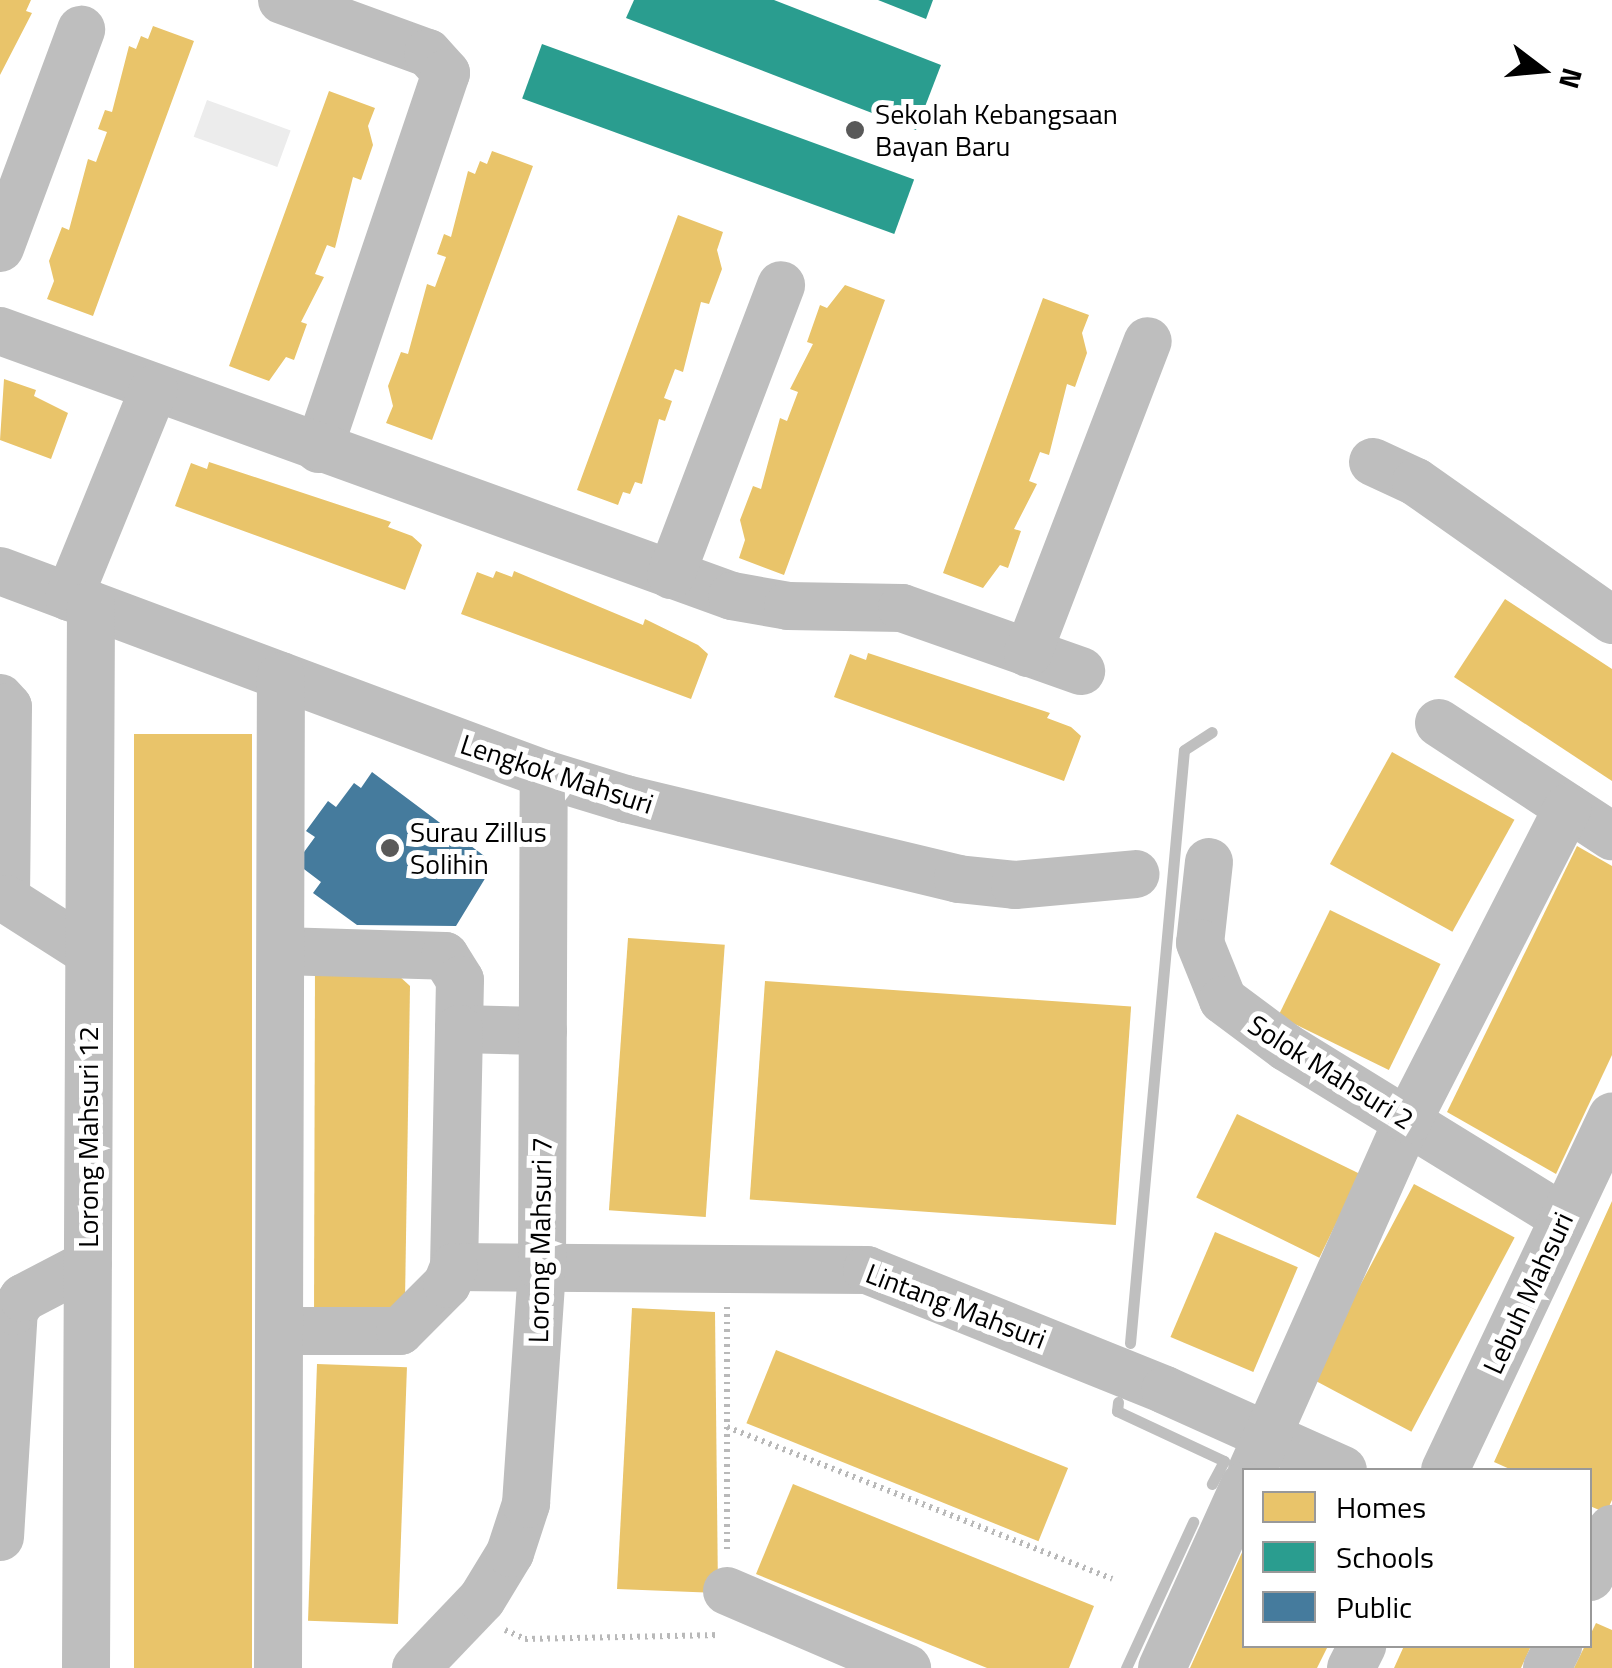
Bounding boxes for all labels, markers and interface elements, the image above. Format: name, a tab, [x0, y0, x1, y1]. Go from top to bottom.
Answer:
north arrow	[1492, 20, 1592, 120]
text: N	[1548, 63, 1595, 94]
place label: Sekolah Kebangsaan Bayan Baru	[875, 97, 1118, 163]
marker: Sekolah Kebangsaan Bayan Baru	[844, 119, 866, 141]
street label: Lengkok Mahsuri	[456, 727, 658, 821]
place label: Surau Zillus Solihin	[410, 815, 547, 881]
marker: Surau Zillus Solihin	[379, 837, 401, 859]
street label: Solok Mahsuri 2	[1242, 1008, 1420, 1136]
street label: Lorong Mahsuri 12	[71, 1026, 105, 1248]
street label: Lorong Mahsuri 7	[521, 1137, 559, 1343]
street label: Lebuh Mahsuri	[1476, 1207, 1580, 1379]
street label: Lintang Mahsuri	[861, 1256, 1051, 1356]
legend	[1242, 1468, 1592, 1648]
text: Homes	[1336, 1484, 1426, 1530]
text: Schools	[1336, 1534, 1434, 1580]
text: Public	[1336, 1584, 1412, 1630]

